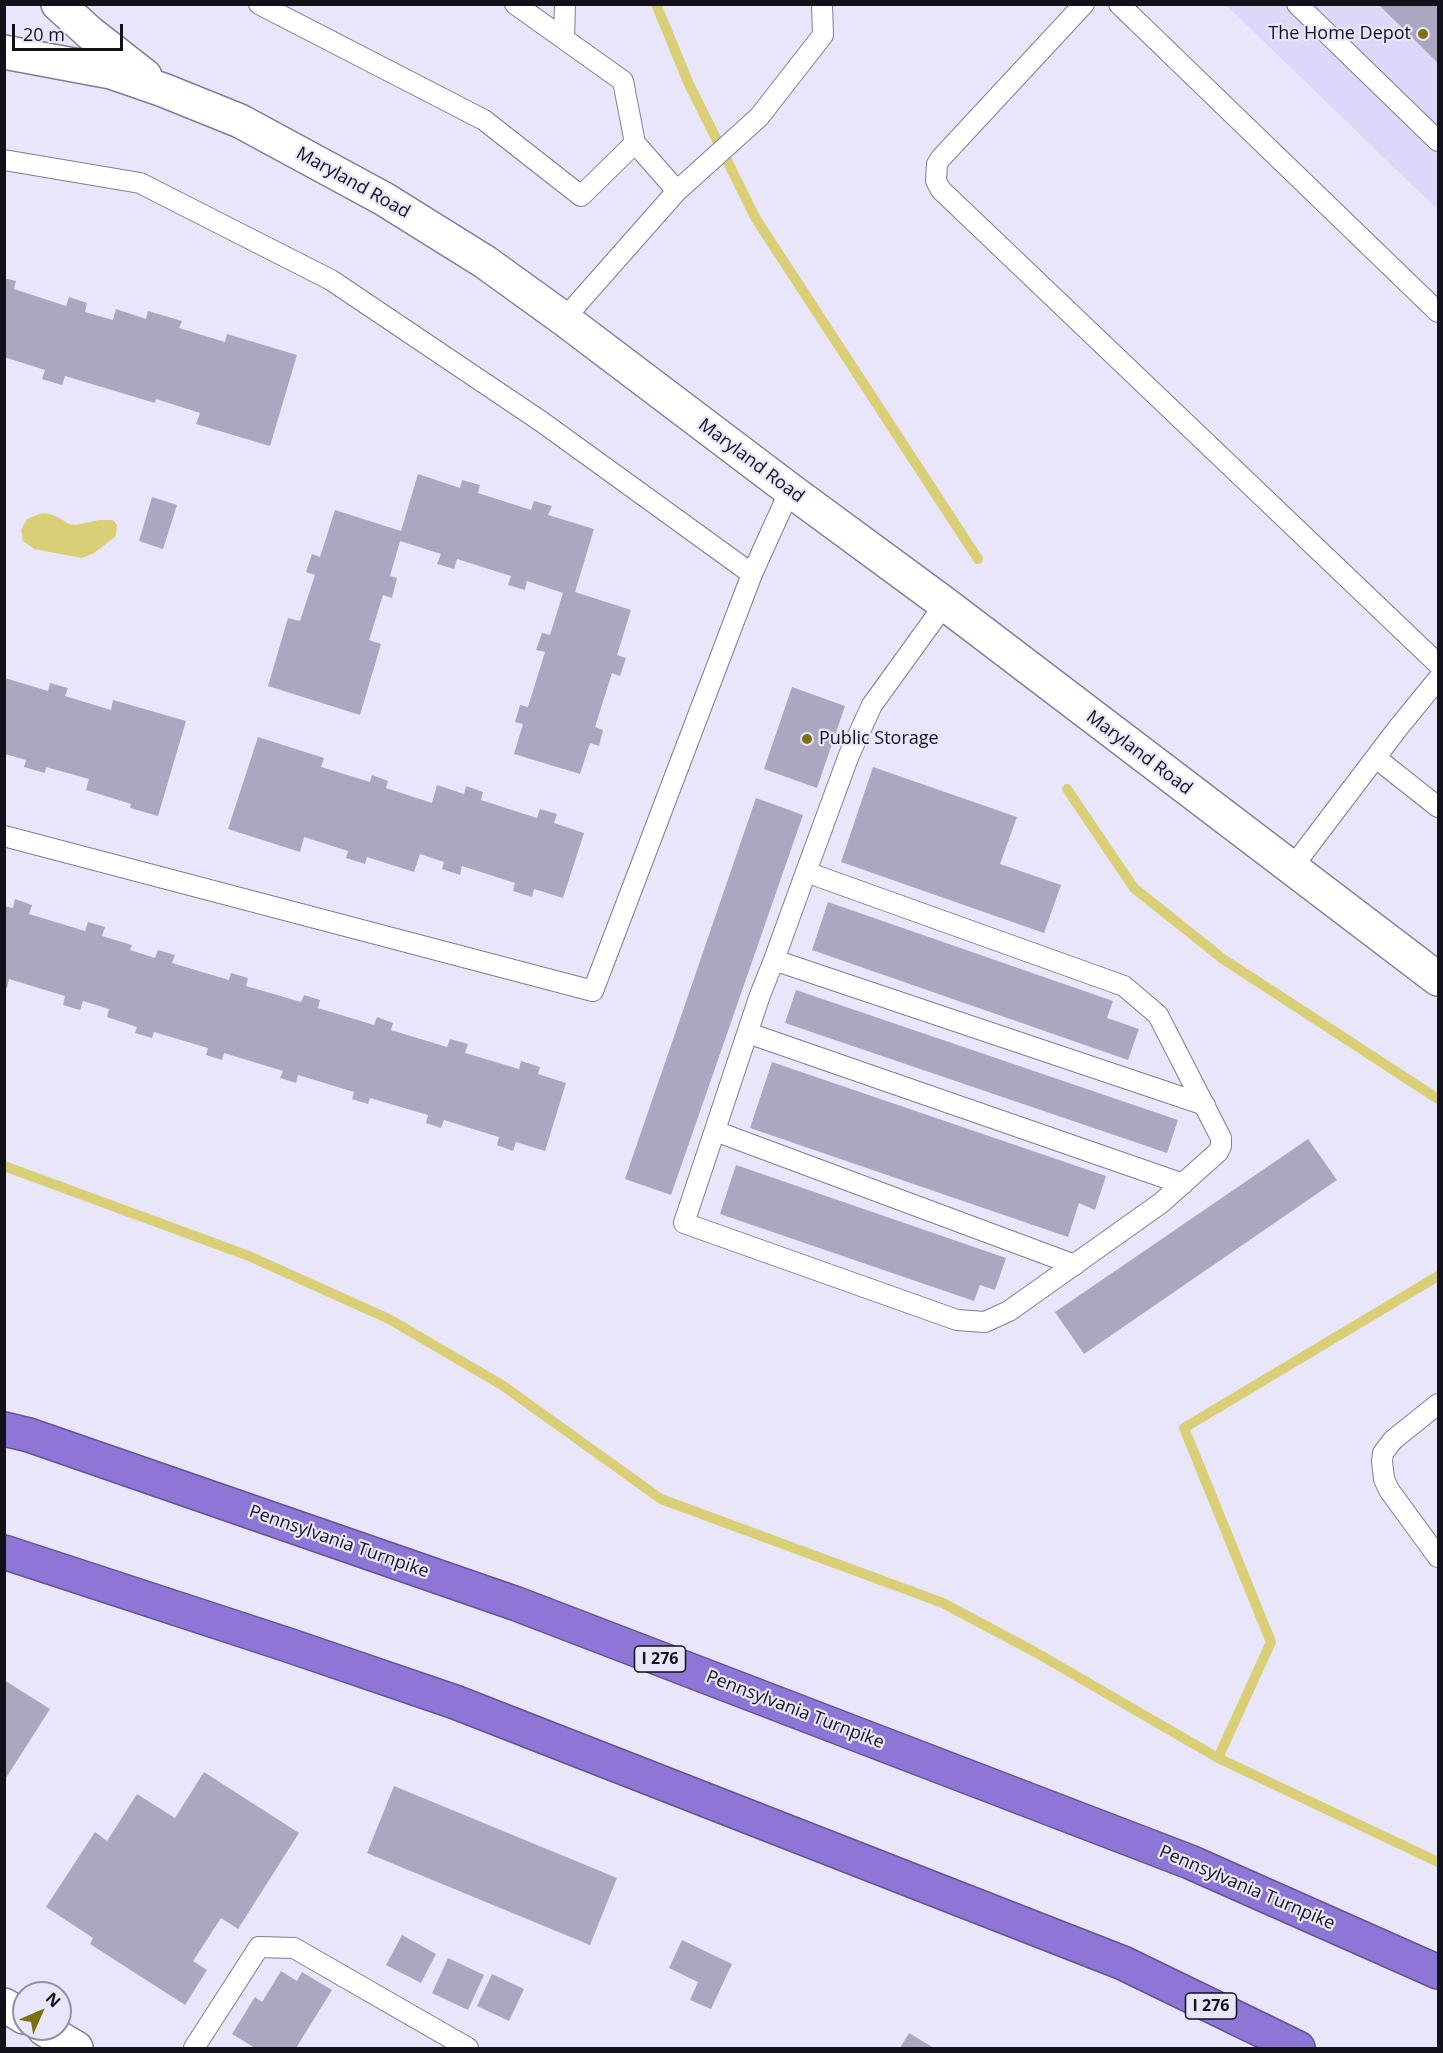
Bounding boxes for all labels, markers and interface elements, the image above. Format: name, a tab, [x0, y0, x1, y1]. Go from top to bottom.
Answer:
scale bar	[15, 12, 126, 50]
text: 20 m	[23, 22, 65, 46]
place label: The Home Depot	[1268, 23, 1411, 45]
marker: The Home Depot	[1416, 27, 1430, 41]
street label: Maryland Road	[292, 143, 414, 223]
street label: Maryland Road	[694, 414, 808, 508]
street label: Maryland Road	[1082, 706, 1196, 800]
place label: Public Storage	[819, 728, 939, 750]
marker: Public Storage	[800, 732, 814, 746]
street label: Pennsylvania Turnpike	[246, 1501, 432, 1583]
road number: I 276	[634, 1646, 686, 1672]
street label: Pennsylvania Turnpike	[703, 1666, 887, 1754]
street label: Pennsylvania Turnpike	[1156, 1841, 1338, 1935]
north arrow	[12, 1981, 72, 2041]
text: N	[41, 1987, 66, 2012]
road number: I 276	[1186, 1993, 1236, 2019]

